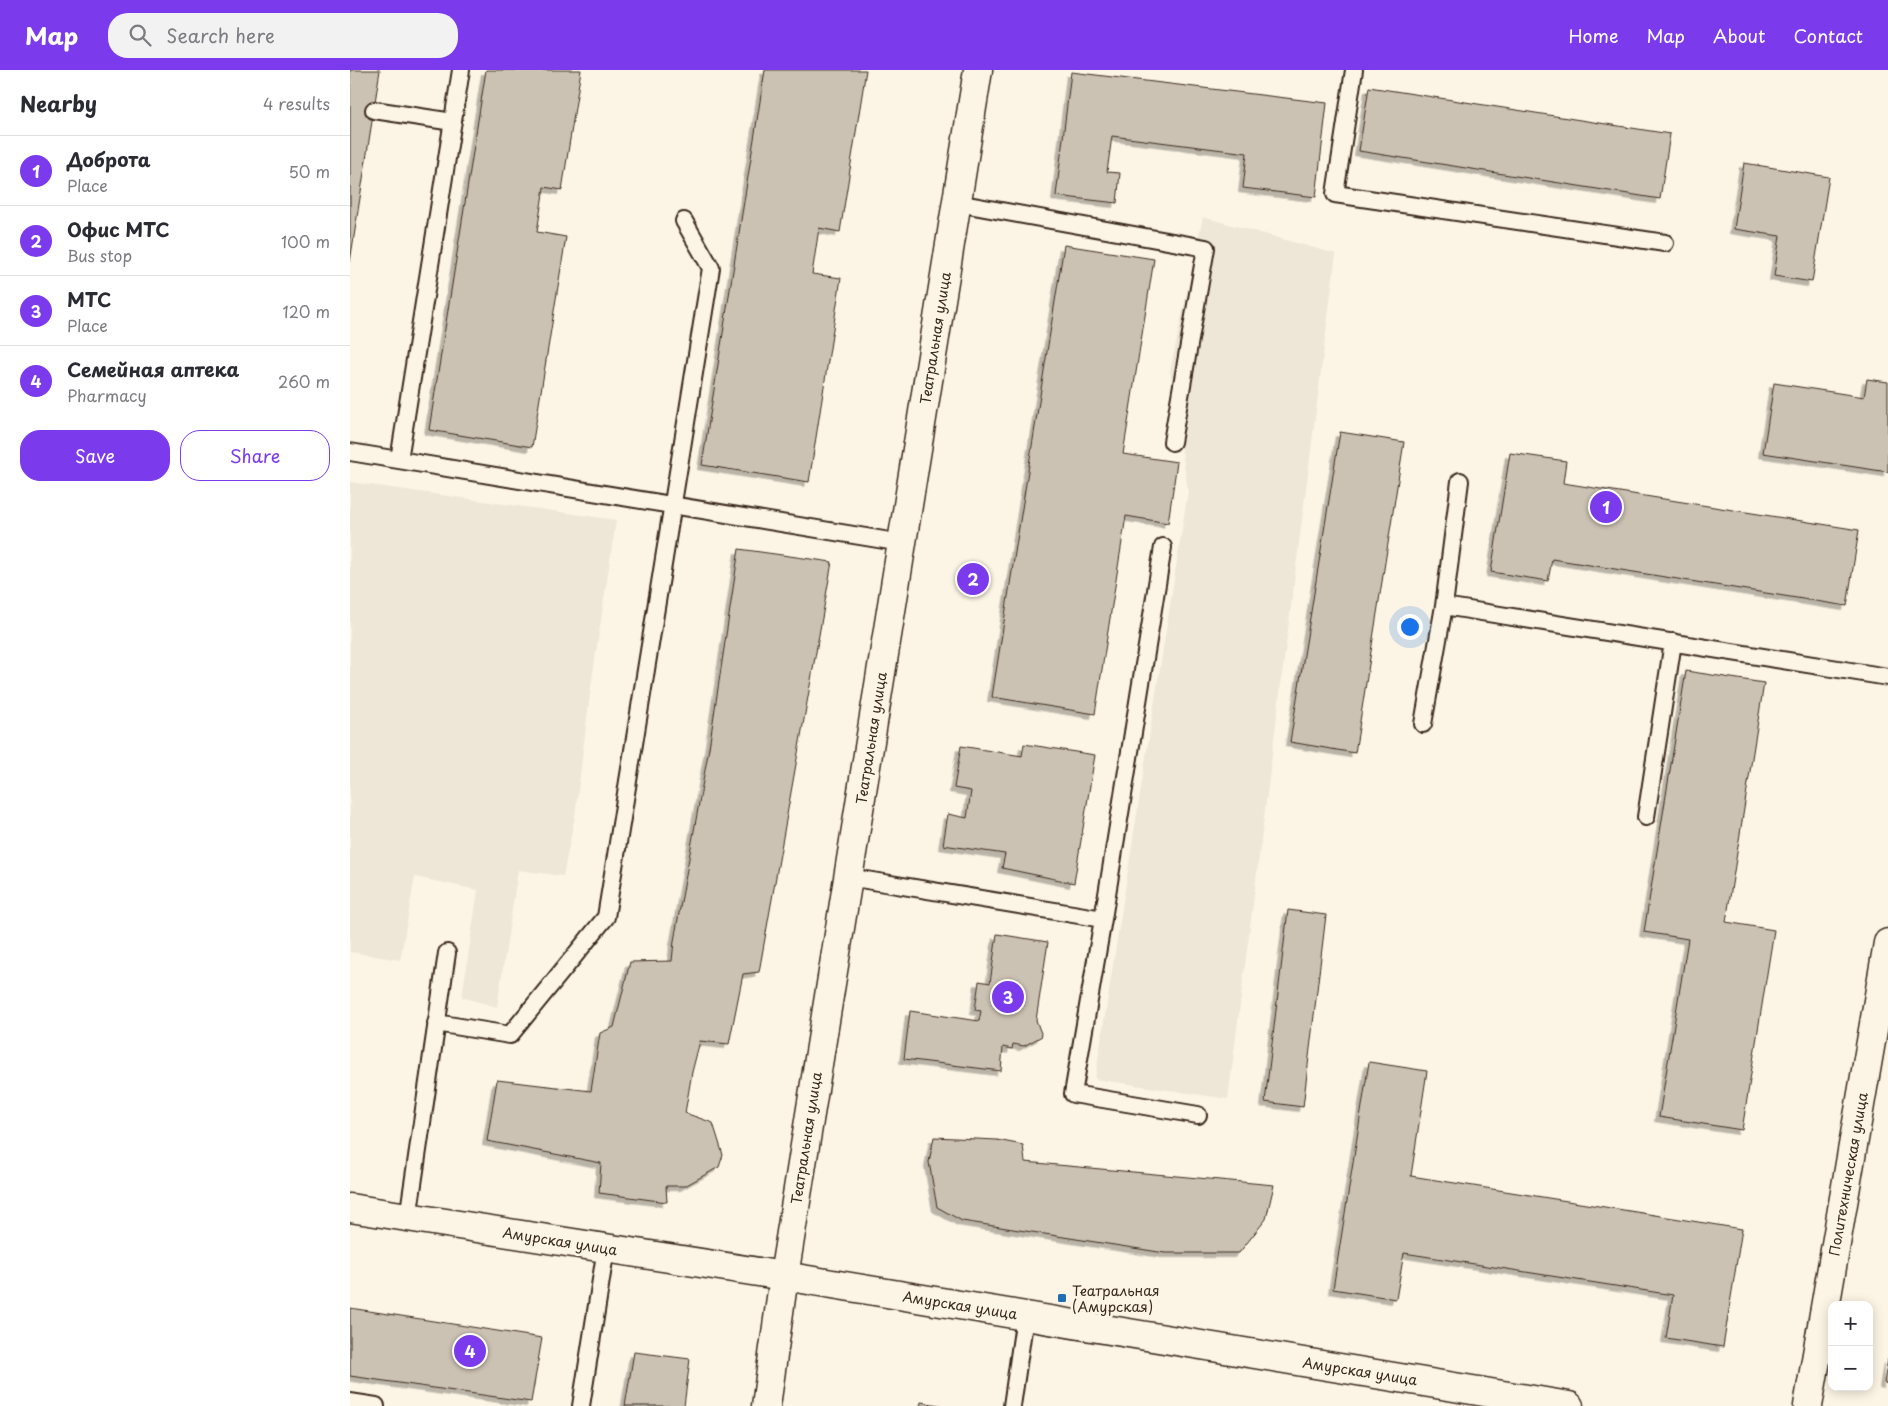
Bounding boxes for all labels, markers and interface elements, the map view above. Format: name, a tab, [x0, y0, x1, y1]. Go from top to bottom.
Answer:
search box	[108, 13, 458, 58]
text: Map	[25, 17, 78, 53]
icon: search	[126, 21, 154, 49]
text: Search here	[166, 21, 275, 49]
text: Home	[1568, 22, 1618, 49]
text: Map	[1646, 22, 1685, 49]
text: About	[1713, 22, 1765, 49]
text: Contact	[1793, 22, 1863, 49]
text: Nearby	[20, 87, 97, 119]
text: 4 results	[263, 91, 330, 115]
text: Доброта	[67, 145, 151, 173]
text: 1	[32, 159, 40, 183]
text: 50 m	[289, 159, 330, 183]
text: Place	[67, 173, 108, 197]
text: Офис МТС	[67, 215, 169, 243]
text: 2	[30, 229, 42, 253]
text: 100 m	[281, 229, 330, 253]
text: Bus stop	[67, 243, 132, 267]
street label: Театральная улица	[914, 270, 956, 406]
text: МТС	[67, 285, 111, 313]
text: 3	[31, 299, 41, 323]
text: 120 m	[283, 299, 330, 323]
text: Place	[67, 313, 108, 337]
text: Семейная аптека	[67, 355, 239, 383]
text: 4	[31, 369, 41, 393]
text: 260 m	[278, 369, 330, 393]
text: Pharmacy	[67, 383, 147, 407]
button: Save	[20, 430, 170, 481]
button: Share	[180, 430, 330, 481]
pin: 1	[1590, 488, 1622, 526]
pin: 2	[957, 560, 989, 598]
your location	[1397, 614, 1423, 640]
street label: Театральная улица	[850, 670, 892, 806]
pin: 3	[992, 978, 1024, 1016]
street label: Театральная улица	[785, 1070, 827, 1206]
street label: Политехническая улица	[1823, 1090, 1873, 1258]
street label: Амурская улица	[501, 1222, 619, 1260]
place label: Театральная (Амурская)	[1072, 1280, 1160, 1317]
street label: Амурская улица	[901, 1286, 1019, 1324]
marker: Театральная (Амурская)	[1056, 1292, 1068, 1304]
map controls	[1828, 1301, 1873, 1391]
button: +	[1828, 1301, 1873, 1346]
pin: 4	[454, 1332, 486, 1370]
button: −	[1828, 1346, 1873, 1391]
street label: Амурская улица	[1301, 1352, 1419, 1390]

